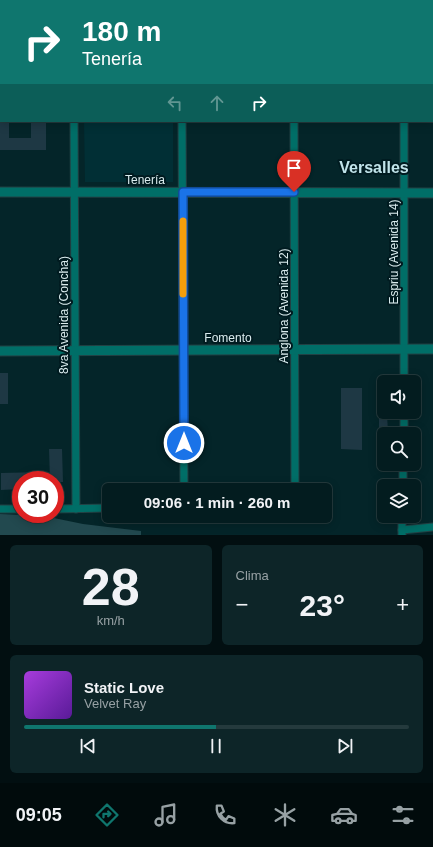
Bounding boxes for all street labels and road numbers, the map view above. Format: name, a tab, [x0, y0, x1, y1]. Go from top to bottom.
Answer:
street label: Tenería	[125, 173, 165, 187]
street label: Espriu (Avenida 14)	[387, 199, 401, 305]
street label: Anglona (Avenida 12)	[277, 248, 291, 364]
street label: 8va Avenida (Concha)	[57, 256, 71, 374]
street label: Fomento	[204, 331, 252, 345]

